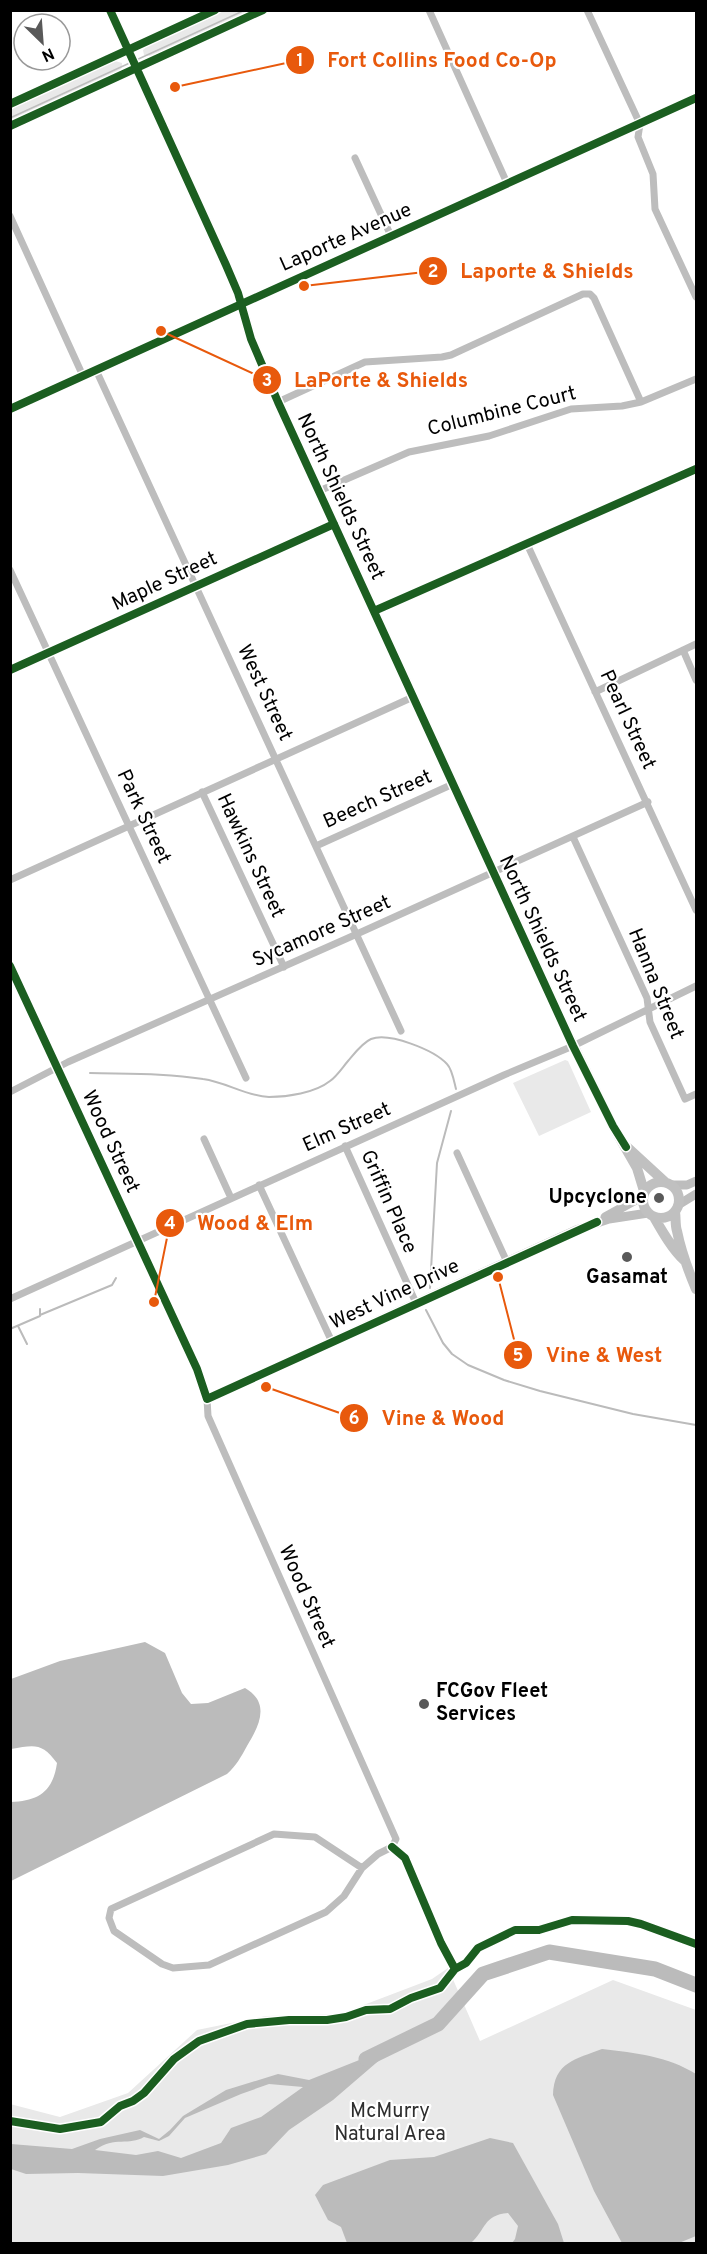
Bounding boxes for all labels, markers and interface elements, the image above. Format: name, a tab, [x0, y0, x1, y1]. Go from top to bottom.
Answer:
north arrow	[12, 12, 72, 72]
callout: Fort Collins Food Co-Op	[285, 40, 568, 79]
text: N	[38, 42, 57, 65]
text: Fort Collins Food Co-Op	[327, 48, 557, 75]
text: 1	[296, 50, 304, 73]
street label: Laporte Avenue	[276, 197, 416, 279]
callout: Laporte & Shields	[418, 252, 646, 291]
text: Laporte & Shields	[460, 259, 634, 286]
text: 2	[427, 261, 439, 284]
callout: LaPorte & Shields	[252, 360, 480, 399]
text: LaPorte & Shields	[294, 368, 468, 395]
text: 3	[262, 370, 272, 393]
street label: Columbine Court	[425, 381, 579, 443]
street label: North Shields Street	[290, 409, 390, 585]
street label: Maple Street	[108, 546, 222, 618]
street label: West Street	[230, 641, 298, 745]
street label: Pearl Street	[593, 666, 661, 774]
street label: Beech Street	[319, 764, 437, 836]
street label: Park Street	[110, 766, 176, 868]
street label: Hawkins Street	[210, 790, 290, 922]
street label: North Shields Street	[492, 851, 592, 1027]
street label: Sycamore Street	[249, 890, 395, 974]
street label: Hanna Street	[621, 925, 689, 1043]
street label: Wood Street	[75, 1086, 145, 1198]
street label: Elm Street	[299, 1097, 395, 1159]
street label: Griffin Place	[354, 1146, 422, 1258]
place label: Upcyclone	[548, 1185, 647, 1211]
marker: Upcyclone	[652, 1191, 666, 1205]
callout: Wood & Elm	[155, 1204, 325, 1243]
text: Wood & Elm	[197, 1211, 313, 1238]
text: 4	[164, 1213, 176, 1236]
marker: Gasamat	[620, 1250, 634, 1264]
street label: West Vine Drive	[326, 1254, 464, 1336]
place label: Gasamat	[586, 1265, 668, 1291]
callout: Vine & West	[503, 1335, 674, 1374]
text: Vine & West	[546, 1343, 662, 1370]
text: 5	[513, 1345, 524, 1368]
callout: Vine & Wood	[339, 1398, 516, 1437]
text: Vine & Wood	[382, 1406, 504, 1433]
text: 6	[348, 1408, 360, 1431]
street label: Wood Street	[272, 1541, 340, 1653]
place label: FCGov Fleet Services	[436, 1679, 548, 1728]
marker: FCGov Fleet Services	[417, 1697, 431, 1711]
park label: McMurry Natural Area	[334, 2099, 446, 2148]

